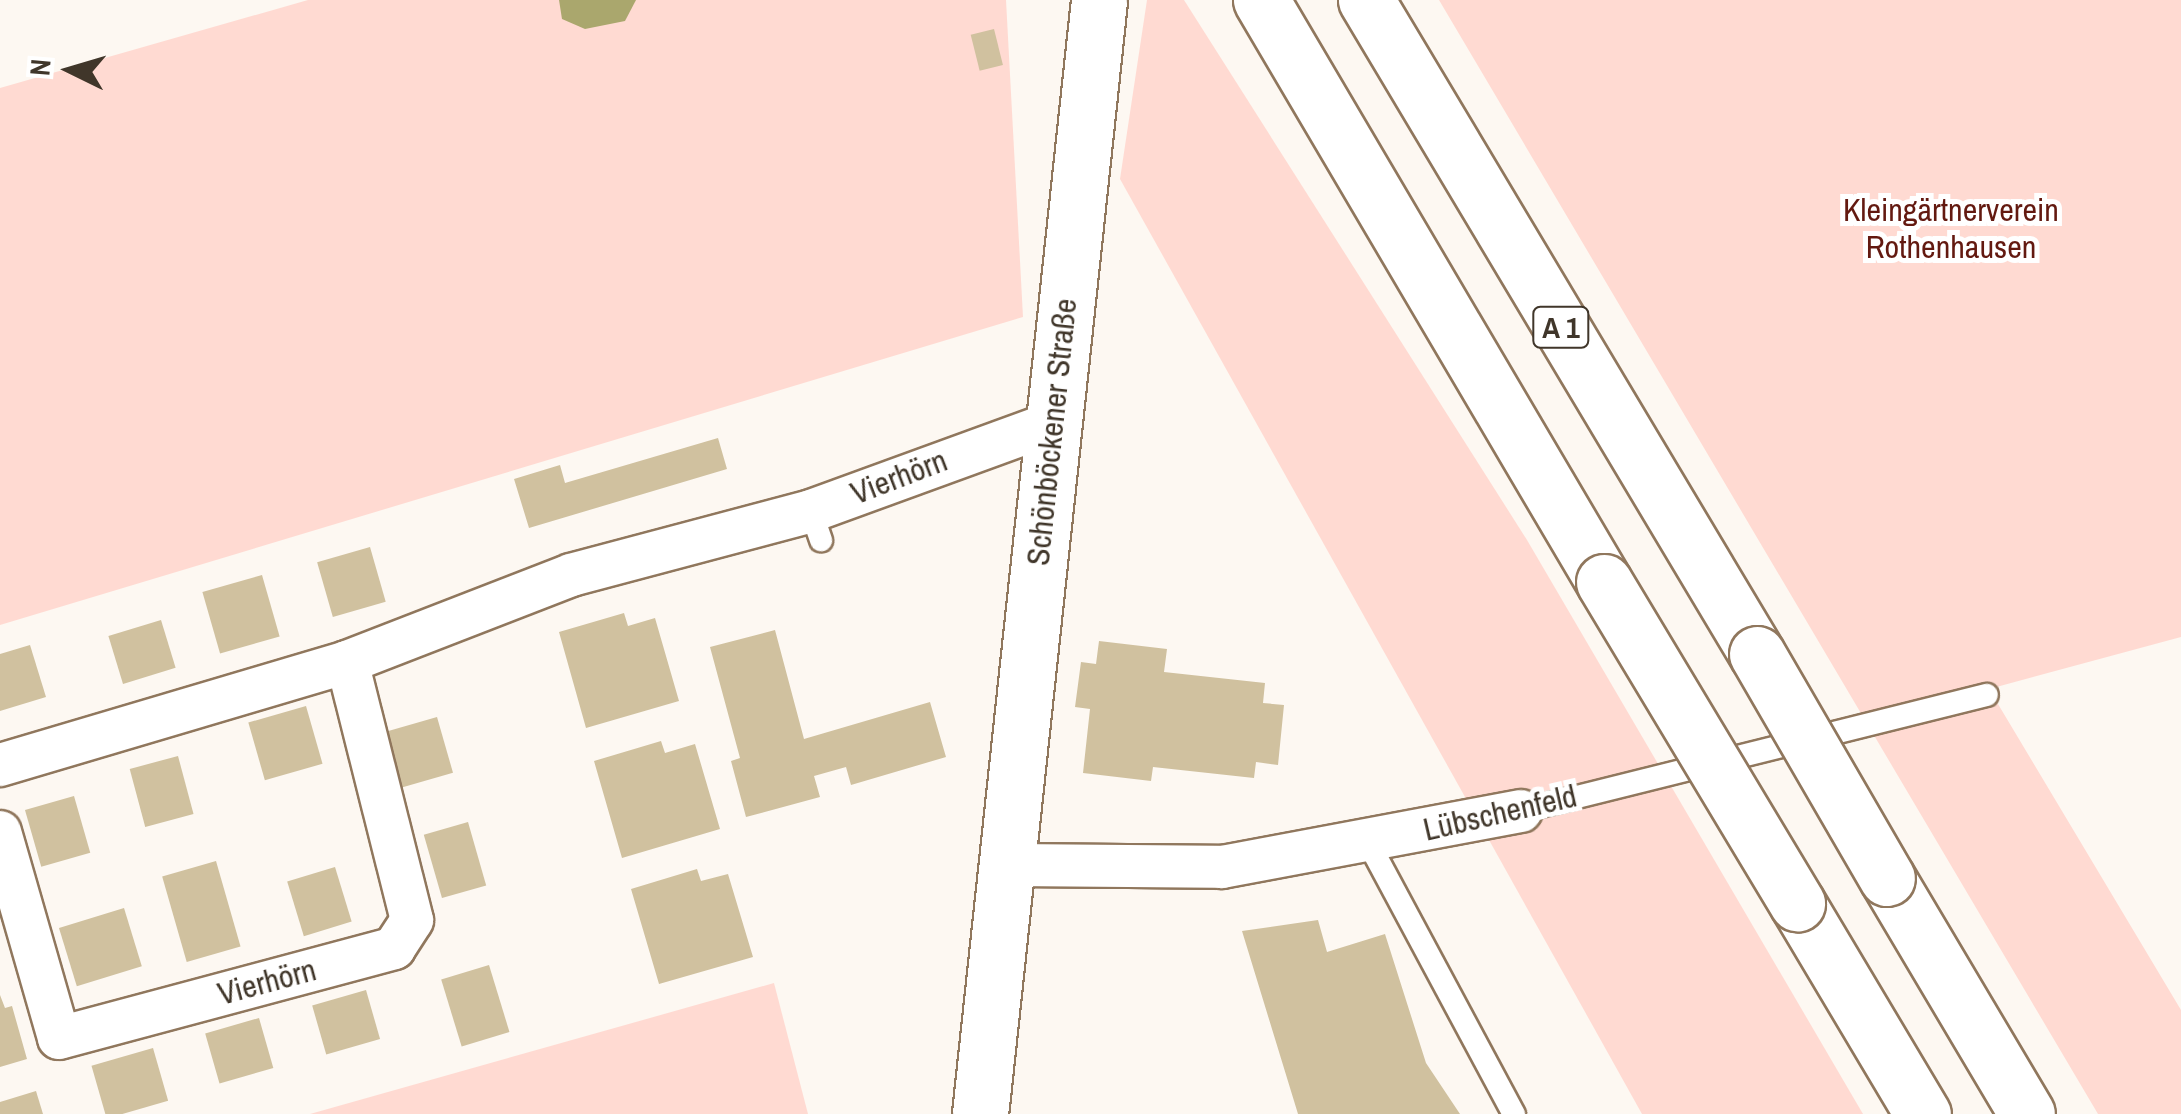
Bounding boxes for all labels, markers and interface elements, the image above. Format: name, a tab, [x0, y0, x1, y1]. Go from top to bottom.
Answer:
north arrow	[20, 20, 120, 120]
text: N	[20, 57, 60, 77]
park label: Kleingärtnerverein Rothenhausen	[1843, 192, 2059, 267]
street label: Schönböckener Straße	[1019, 297, 1085, 567]
road number: A 1	[1531, 302, 1591, 352]
street label: Vierhörn	[845, 441, 953, 513]
street label: Lübschenfeld	[1420, 777, 1580, 849]
street label: Vierhörn	[214, 950, 320, 1014]

